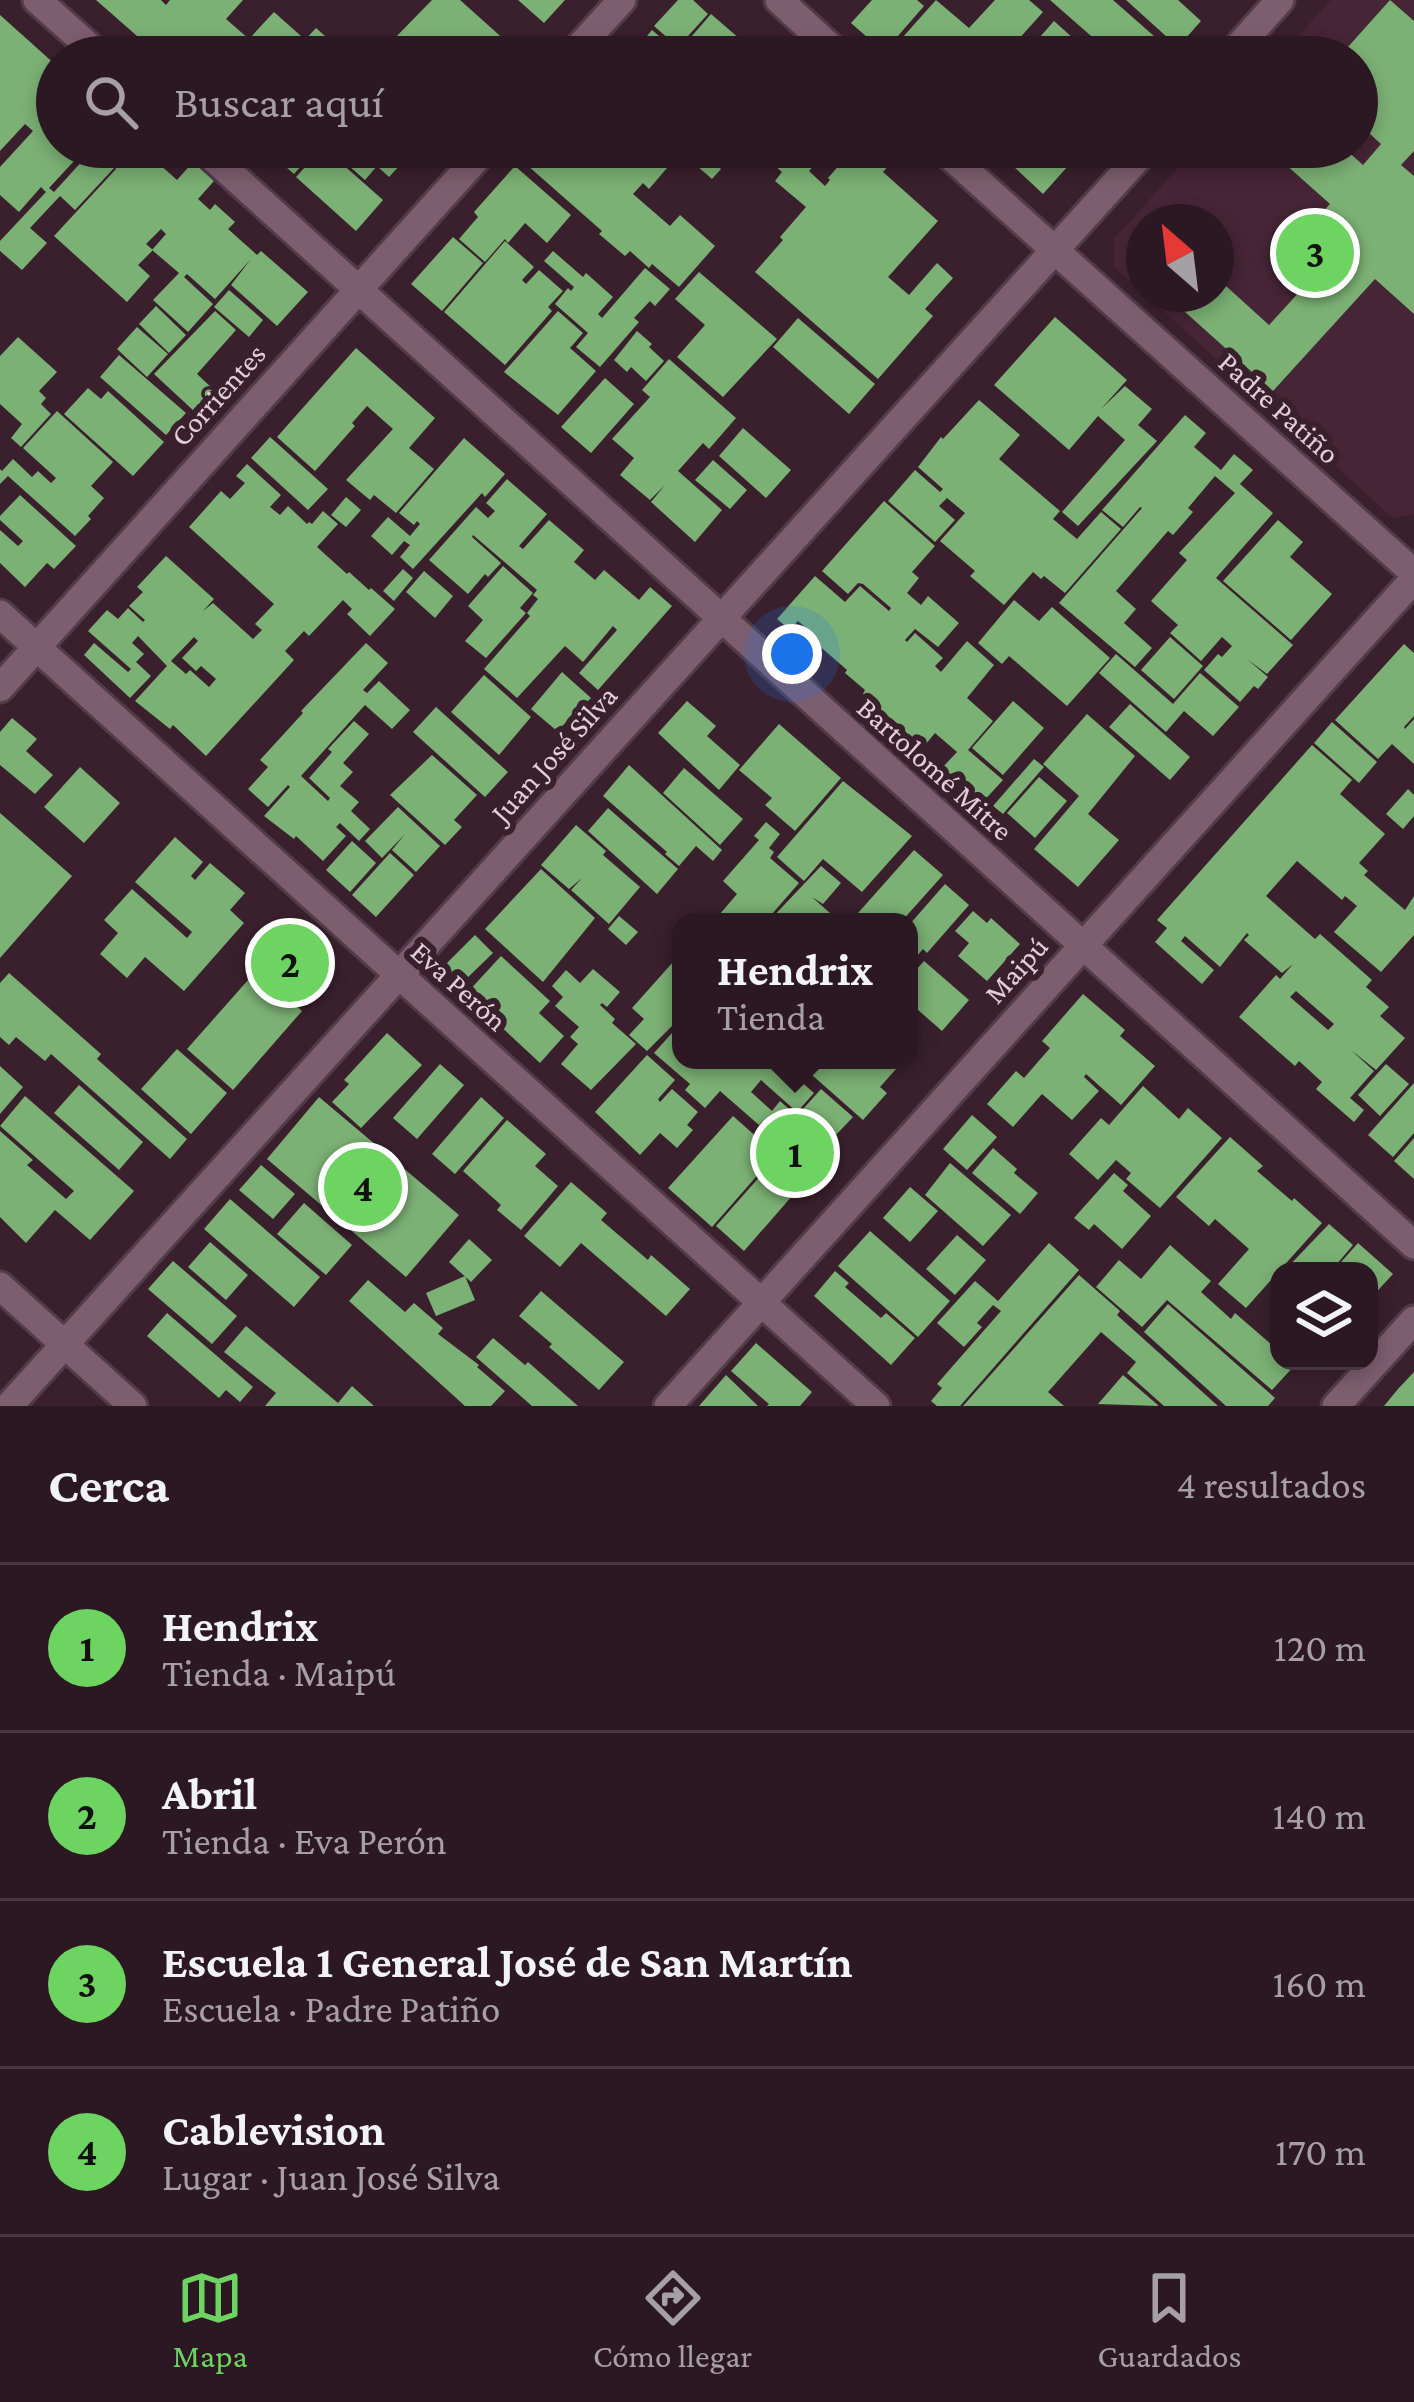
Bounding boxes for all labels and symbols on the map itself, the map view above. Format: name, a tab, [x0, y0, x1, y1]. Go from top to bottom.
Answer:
north arrow	[1126, 204, 1234, 312]
pin: 3	[1276, 208, 1354, 298]
street label: Corrientes	[163, 337, 272, 452]
street label: Padre Patiño	[1212, 345, 1346, 470]
your location	[762, 624, 822, 684]
street label: Juan José Silva	[482, 679, 624, 831]
street label: Bartolomé Mitre	[851, 690, 1020, 847]
pin: 2	[251, 918, 329, 1008]
street label: Maipú	[977, 929, 1055, 1010]
street label: Eva Perón	[405, 934, 514, 1037]
pin: 1	[756, 1108, 834, 1198]
pin: 4	[324, 1142, 402, 1232]

